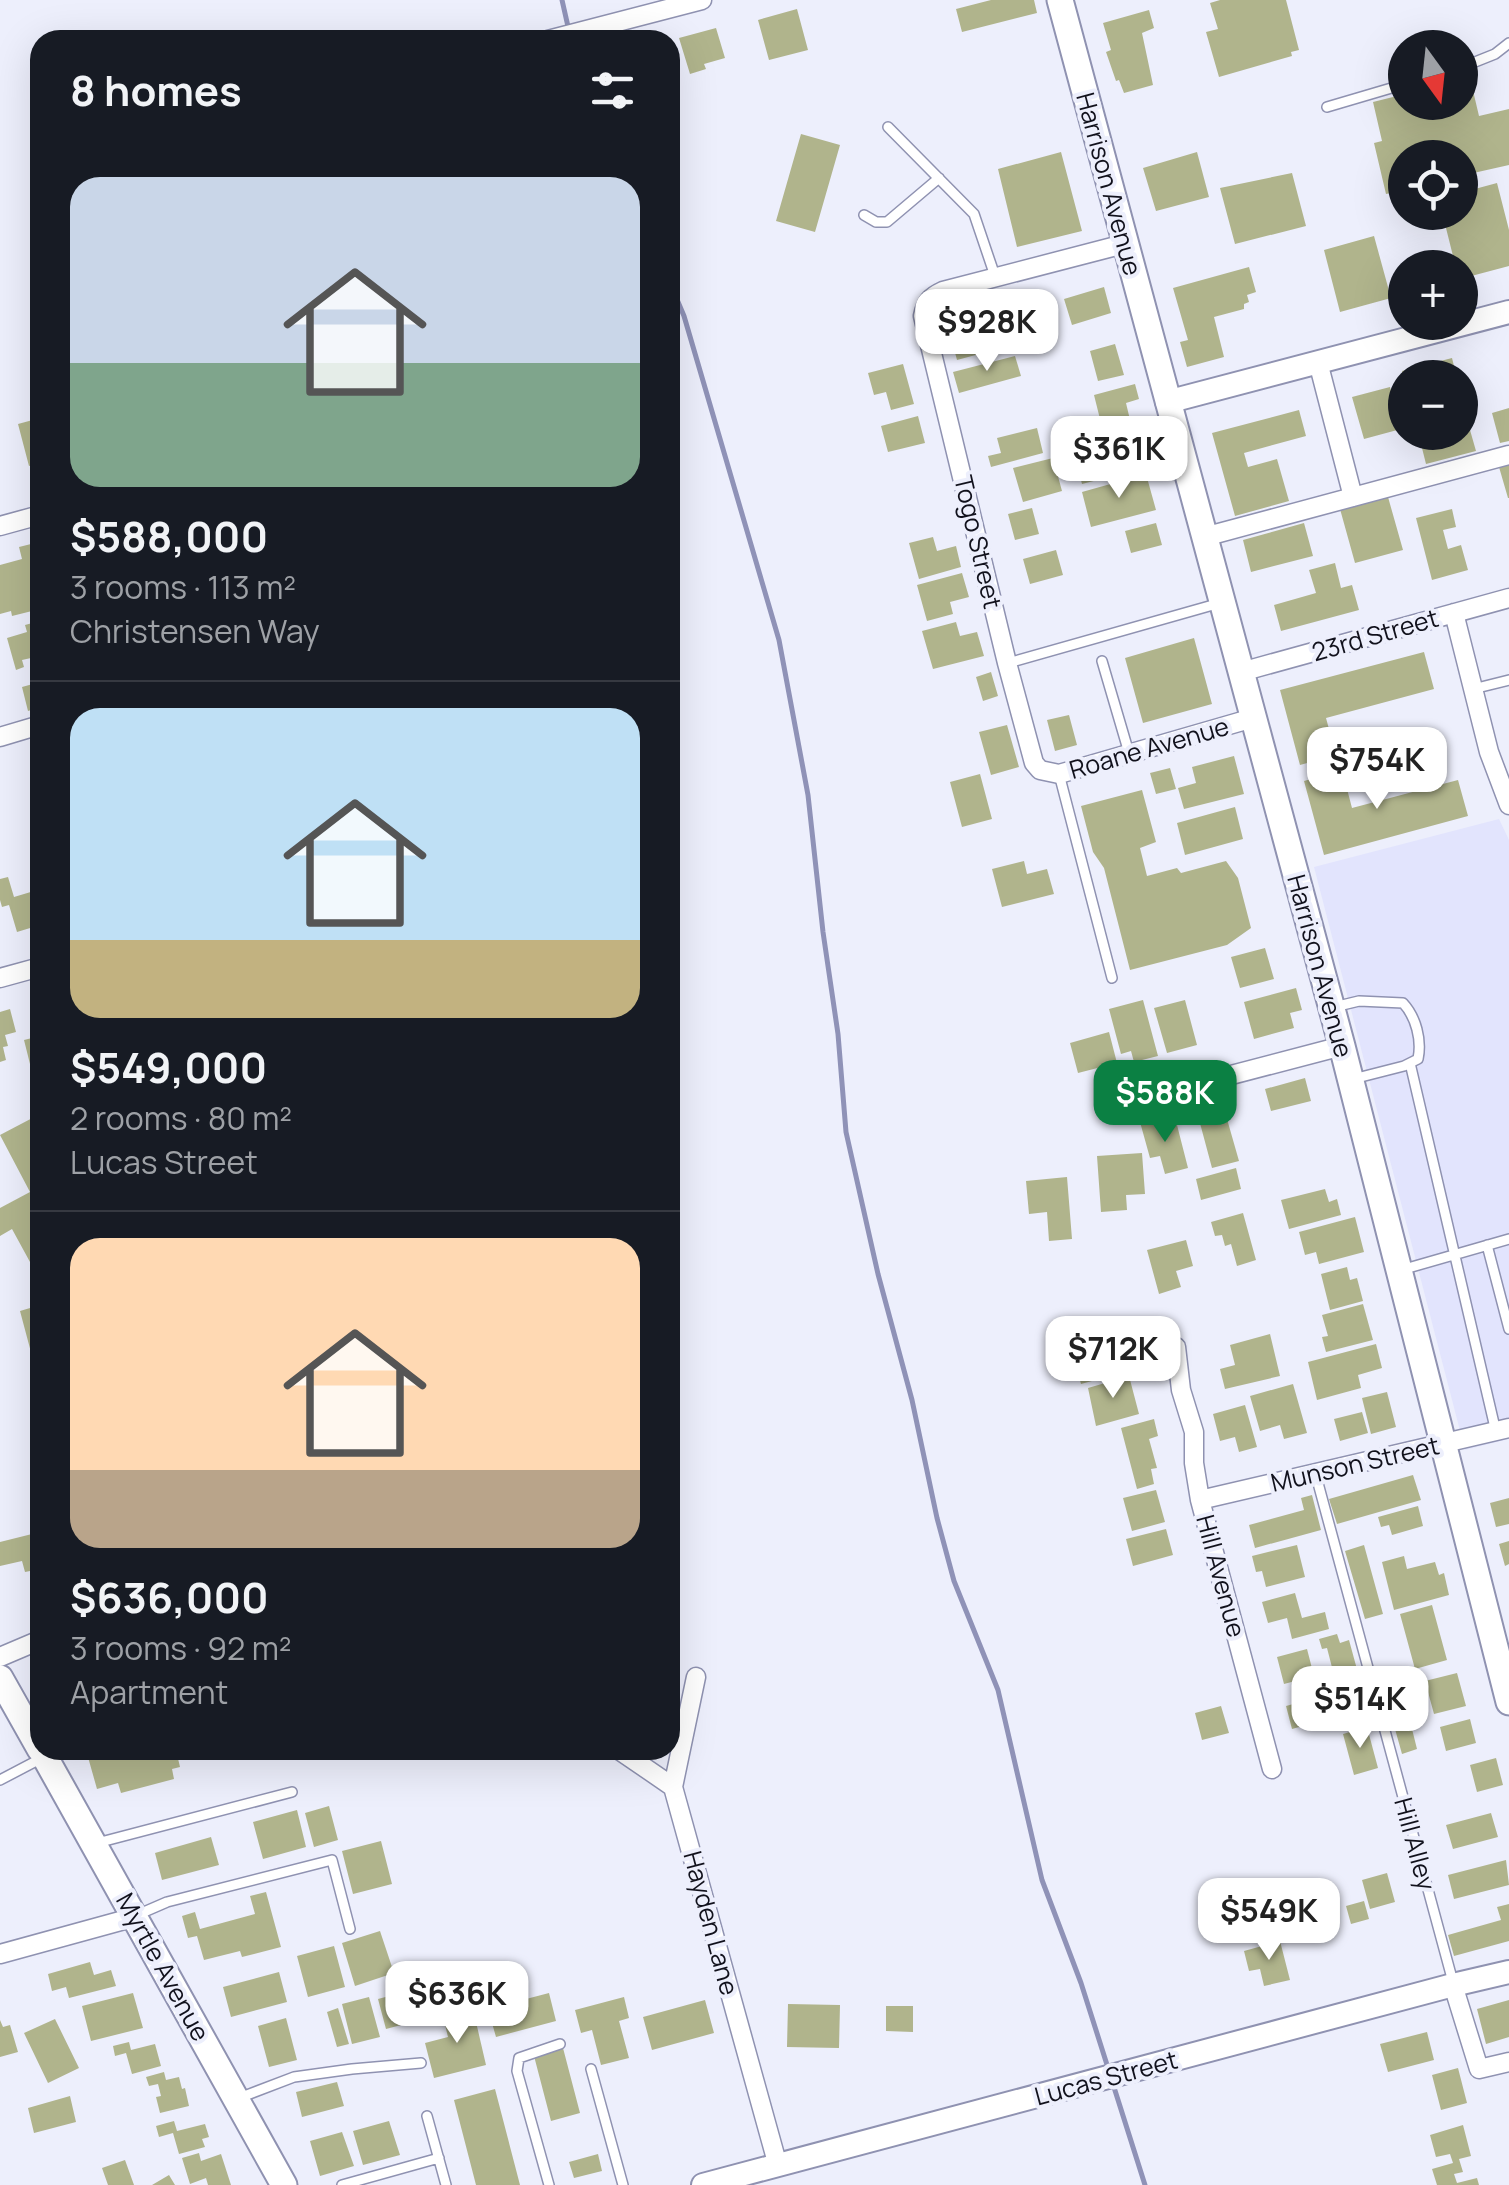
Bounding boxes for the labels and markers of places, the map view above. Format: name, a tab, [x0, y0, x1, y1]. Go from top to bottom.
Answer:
pin: $928K	[917, 289, 1057, 374]
pin: $361K	[1049, 416, 1189, 501]
pin: $754K	[1307, 727, 1447, 812]
pin: $588K	[1095, 1060, 1235, 1145]
pin: $712K	[1043, 1316, 1183, 1401]
pin: $514K	[1290, 1666, 1430, 1751]
pin: $549K	[1199, 1878, 1339, 1963]
pin: $636K	[387, 1961, 527, 2046]

